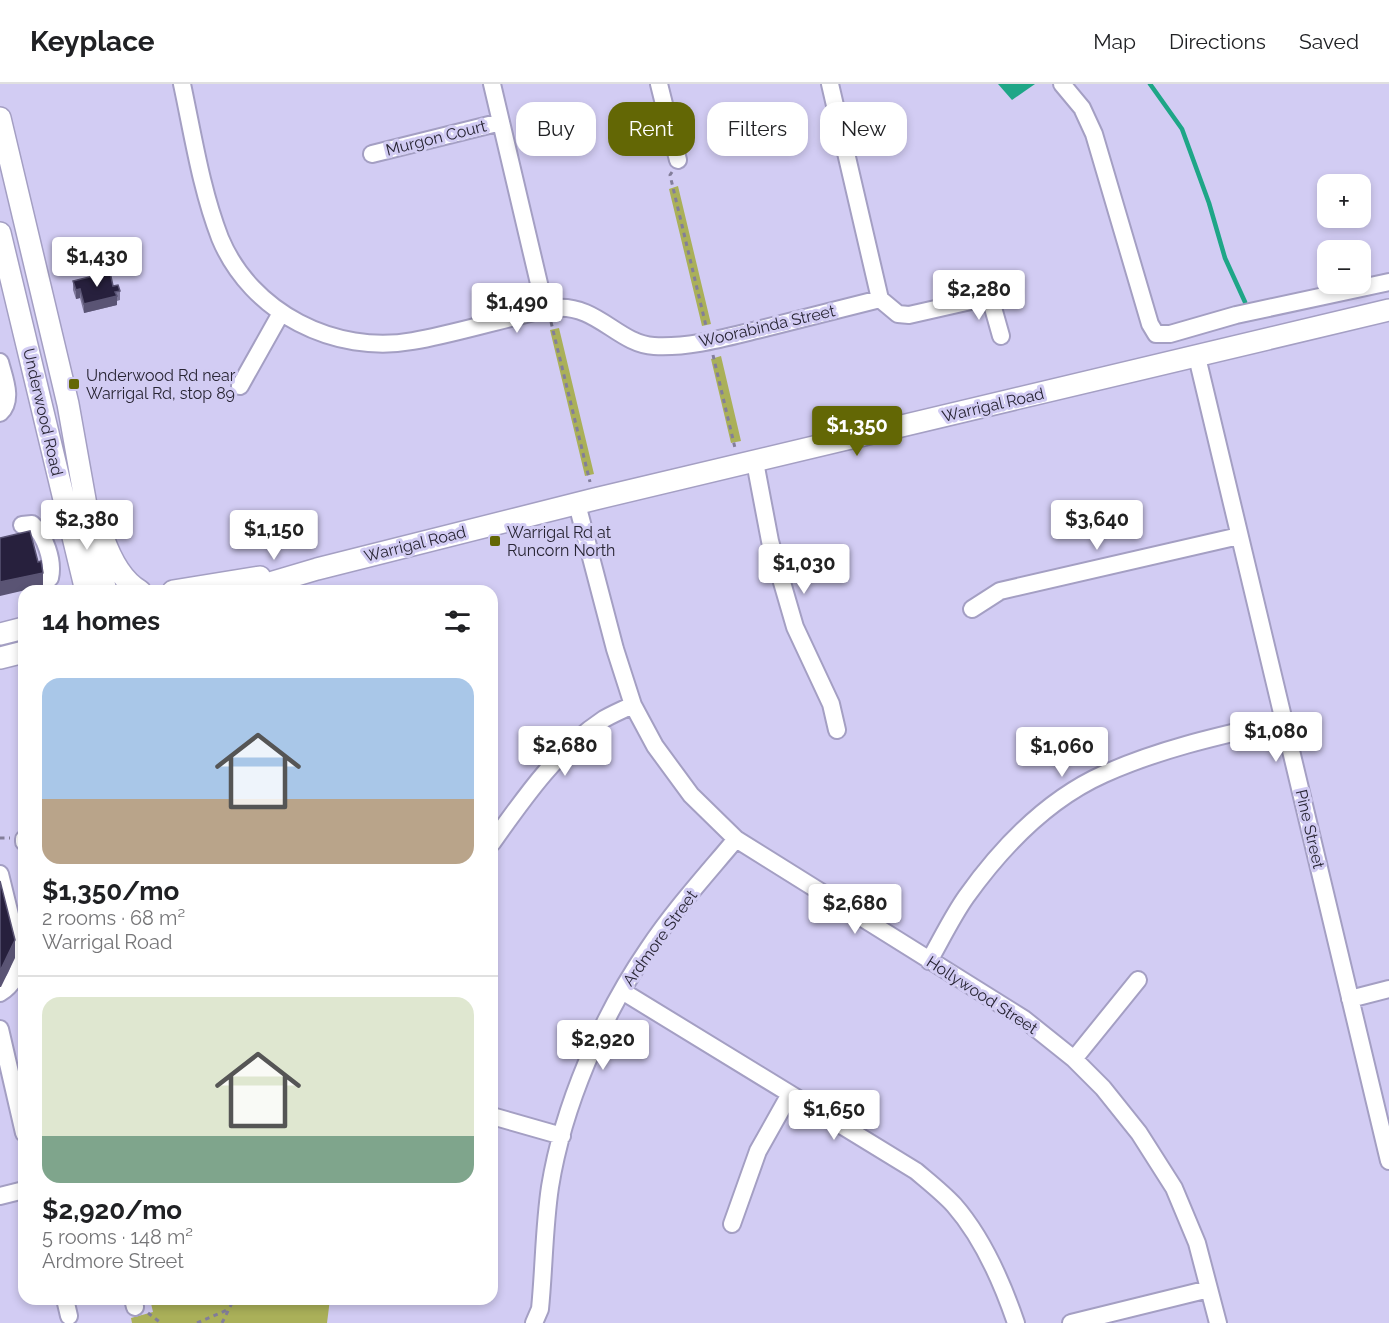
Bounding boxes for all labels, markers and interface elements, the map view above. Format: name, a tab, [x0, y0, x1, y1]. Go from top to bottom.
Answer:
text: Keyplace	[30, 25, 155, 58]
text: Map	[1093, 29, 1136, 54]
text: Directions	[1169, 29, 1266, 54]
text: Saved	[1299, 29, 1359, 54]
chip: Buy	[516, 102, 596, 156]
chip: Rent	[608, 102, 695, 156]
chip: Filters	[707, 102, 808, 156]
chip: New	[820, 102, 907, 156]
street label: Murgon Court	[384, 116, 489, 160]
map controls	[1317, 174, 1371, 294]
button: +	[1317, 174, 1371, 228]
pin: $1,430	[48, 237, 146, 288]
button: −	[1317, 240, 1371, 294]
text: $1,430	[66, 244, 128, 268]
pin: $2,280	[930, 270, 1028, 321]
text: $2,280	[947, 277, 1011, 301]
pin: $1,490	[468, 283, 566, 334]
text: $1,490	[486, 290, 548, 314]
street label: Woorabinda Street	[697, 301, 837, 351]
street label: Underwood Road	[19, 346, 67, 478]
place label: Underwood Rd near Warrigal Rd, stop 89	[86, 366, 236, 403]
marker: Underwood Rd near Warrigal Rd, stop 89	[67, 377, 81, 391]
street label: Warrigal Road	[940, 384, 1046, 426]
pin: $1,350	[808, 406, 906, 457]
text: $1,350	[826, 413, 888, 437]
pin: $2,380	[38, 500, 136, 551]
pin: $3,640	[1048, 500, 1146, 551]
text: $2,380	[55, 507, 119, 531]
text: $3,640	[1065, 507, 1129, 531]
pin: $1,150	[225, 510, 323, 561]
text: $1,150	[244, 517, 304, 541]
street label: Warrigal Road	[362, 522, 468, 566]
place label: Warrigal Rd at Runcorn North	[507, 523, 615, 560]
marker: Warrigal Rd at Runcorn North	[488, 534, 502, 548]
pin: $1,030	[755, 544, 853, 595]
text: $1,030	[773, 551, 835, 575]
icon: filters	[441, 605, 474, 638]
text: 14 homes	[42, 606, 160, 636]
pin: $1,080	[1227, 712, 1325, 763]
icon: home	[204, 717, 312, 825]
text: $1,080	[1244, 719, 1308, 743]
pin: $2,680	[516, 726, 614, 777]
pin: $1,060	[1013, 727, 1111, 778]
text: $2,680	[532, 733, 598, 757]
text: $1,060	[1030, 734, 1094, 758]
street label: Pine Street	[1292, 788, 1328, 871]
text: $1,350/mo	[42, 876, 179, 906]
pin: $2,680	[806, 884, 904, 935]
street label: Ardmore Street	[619, 886, 701, 990]
text: $2,680	[822, 891, 888, 915]
text: 2 rooms · 68 m²	[42, 906, 185, 930]
text: Warrigal Road	[42, 930, 172, 954]
street label: Hollywood Street	[923, 952, 1042, 1038]
pin: $2,920	[554, 1020, 652, 1071]
text: $2,920	[571, 1027, 635, 1051]
icon: home	[204, 1036, 312, 1144]
pin: $1,650	[785, 1090, 883, 1141]
text: $1,650	[803, 1097, 865, 1121]
text: $2,920/mo	[42, 1195, 182, 1225]
text: 5 rooms · 148 m²	[42, 1225, 193, 1249]
text: Ardmore Street	[42, 1249, 184, 1273]

